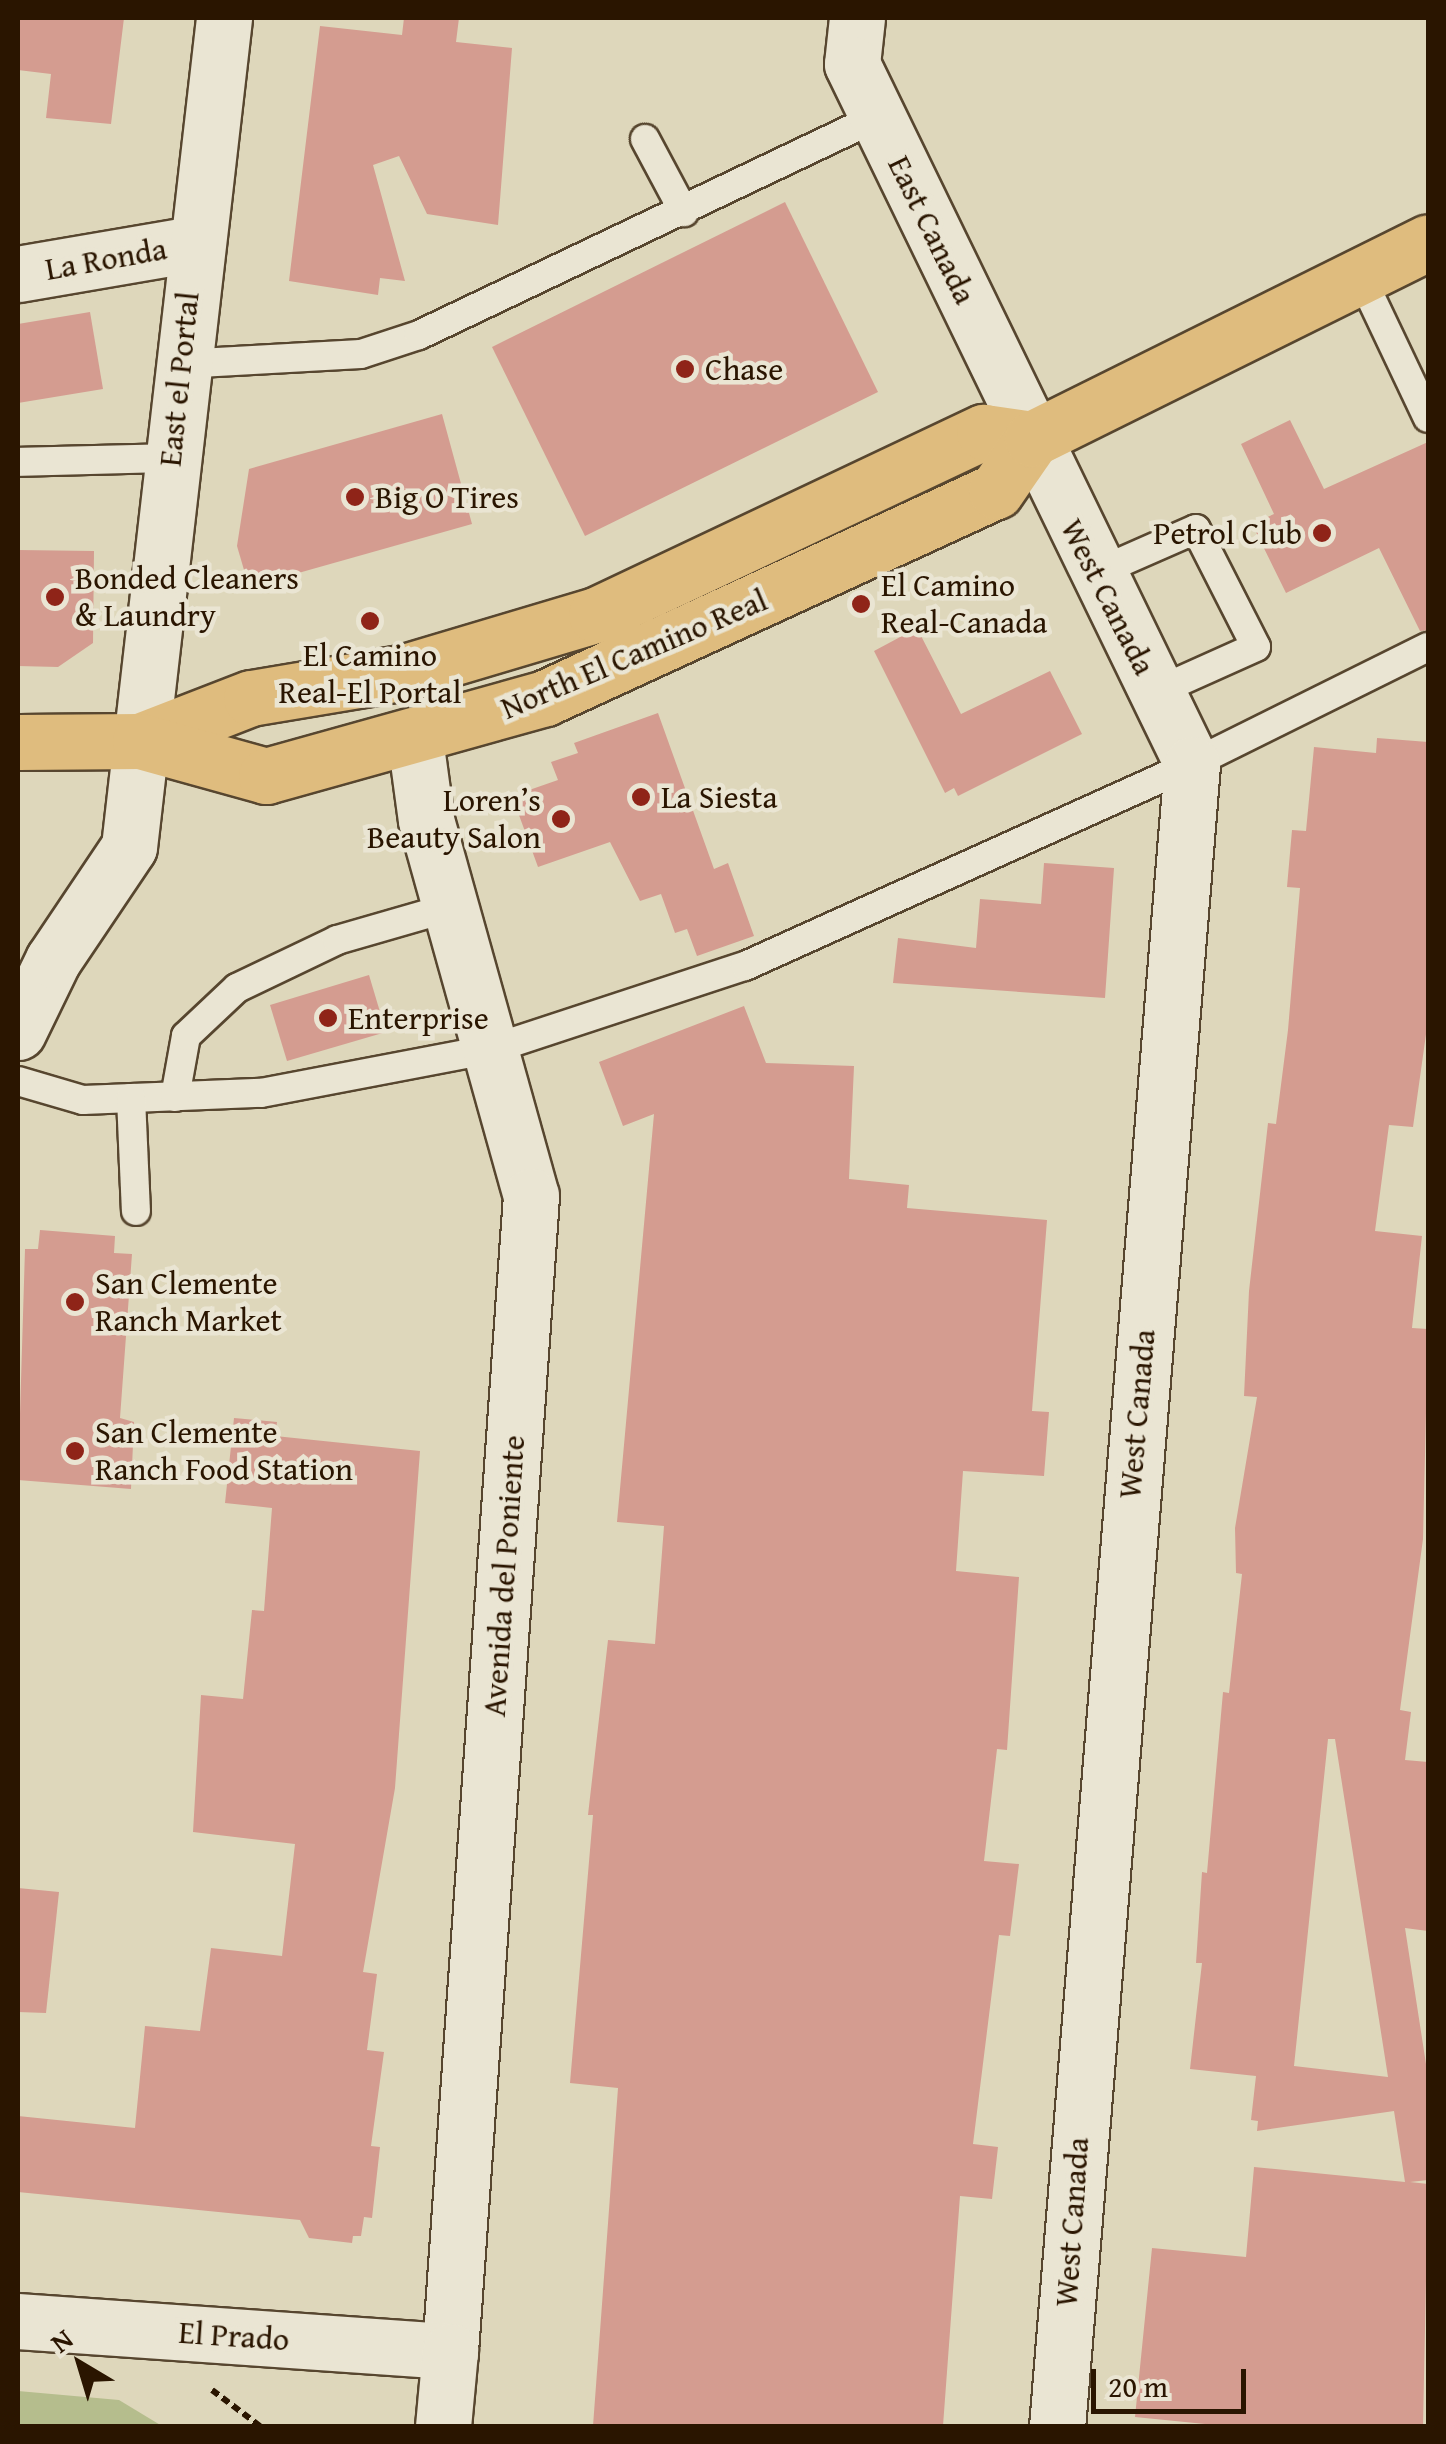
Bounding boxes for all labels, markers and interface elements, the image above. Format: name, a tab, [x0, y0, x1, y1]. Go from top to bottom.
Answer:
street label: East Canada	[880, 150, 984, 310]
street label: La Ronda	[42, 229, 170, 289]
street label: East el Portal	[151, 290, 207, 468]
place label: Chase	[705, 350, 783, 388]
marker: Chase	[674, 358, 696, 380]
place label: Big O Tires	[375, 478, 519, 516]
marker: Big O Tires	[344, 486, 366, 508]
street label: West Canada	[1052, 513, 1164, 681]
place label: Petrol Club	[1153, 514, 1302, 552]
marker: Petrol Club	[1311, 522, 1333, 544]
place label: Bonded Cleaners & Laundry	[75, 560, 299, 635]
place label: El Camino Real-Canada	[881, 567, 1047, 642]
street label: North El Camino Real	[495, 581, 773, 727]
marker: Bonded Cleaners & Laundry	[44, 586, 66, 608]
marker: El Camino Real-Canada	[850, 593, 872, 615]
marker: El Camino Real-El Portal	[359, 610, 381, 632]
place label: El Camino Real-El Portal	[279, 637, 461, 712]
place label: La Siesta	[661, 778, 778, 816]
place label: Loren’s Beauty Salon	[367, 782, 541, 857]
marker: La Siesta	[630, 786, 652, 808]
marker: Loren’s Beauty Salon	[550, 808, 572, 830]
place label: Enterprise	[348, 999, 489, 1037]
marker: Enterprise	[317, 1007, 339, 1029]
place label: San Clemente Ranch Market	[95, 1265, 282, 1340]
marker: San Clemente Ranch Market	[64, 1291, 86, 1313]
street label: West Canada	[1110, 1328, 1164, 1500]
place label: San Clemente Ranch Food Station	[95, 1414, 353, 1489]
street label: Avenida del Poniente	[475, 1434, 533, 1718]
marker: San Clemente Ranch Food Station	[64, 1440, 86, 1462]
street label: West Canada	[1047, 2136, 1097, 2308]
street label: El Prado	[177, 2313, 291, 2359]
north arrow	[30, 2314, 130, 2414]
text: N	[41, 2318, 81, 2362]
scale bar	[1096, 2349, 1251, 2411]
text: 20 m	[1108, 2364, 1168, 2408]

